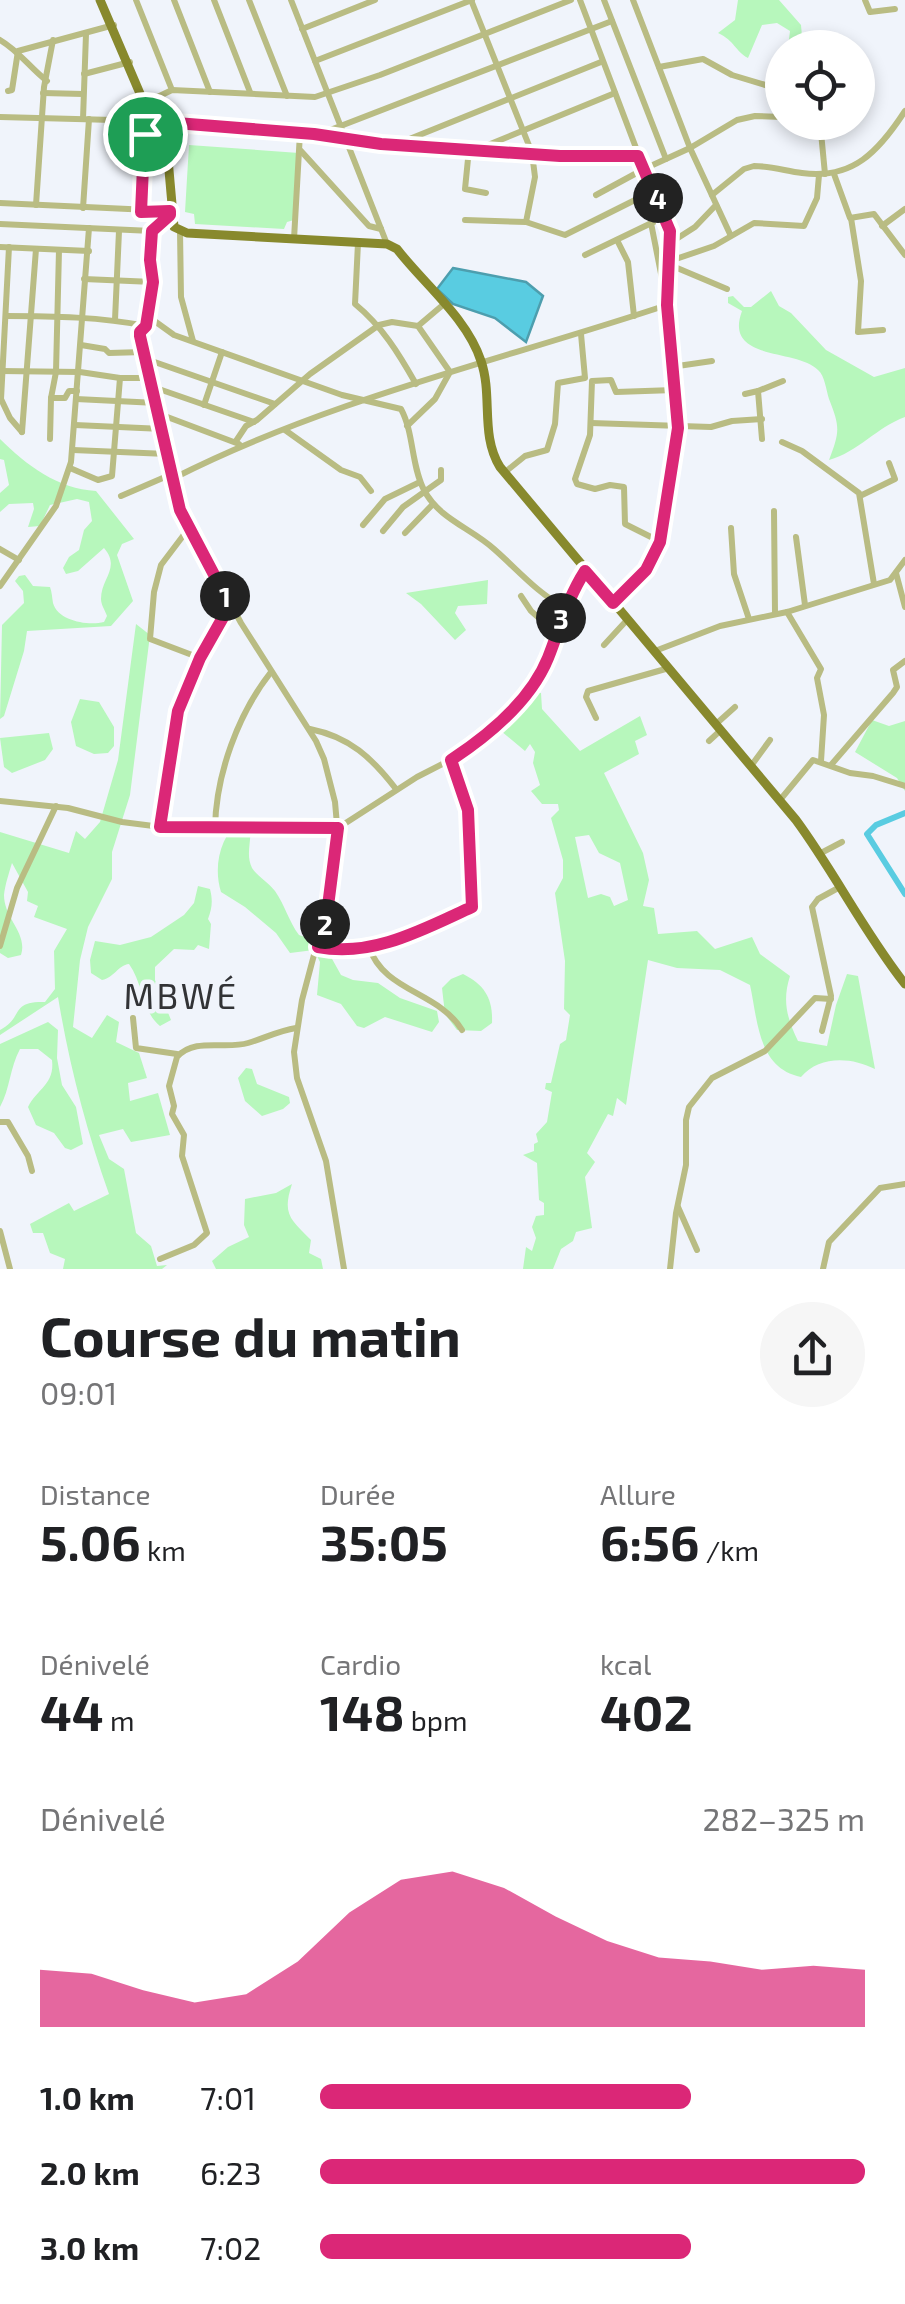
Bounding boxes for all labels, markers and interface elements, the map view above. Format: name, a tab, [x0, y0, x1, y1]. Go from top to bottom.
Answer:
map controls	[765, 30, 875, 140]
button: locate	[765, 30, 875, 140]
pin	[103, 92, 188, 177]
icon: arrive	[118, 107, 173, 162]
pin: 4	[633, 173, 683, 223]
text: 4	[649, 181, 667, 215]
pin: 1	[200, 571, 250, 621]
text: 1	[219, 579, 231, 613]
pin: 3	[536, 593, 586, 643]
text: 3	[553, 601, 569, 635]
pin: 2	[300, 899, 350, 949]
text: 2	[317, 907, 333, 941]
district label: MBWÉ	[123, 974, 239, 1016]
text: Course du matin	[40, 1302, 461, 1368]
button: share	[760, 1302, 865, 1407]
text: 09:01	[40, 1373, 117, 1411]
text: Distance	[40, 1477, 151, 1511]
text: Durée	[320, 1477, 396, 1511]
text: Allure	[600, 1477, 676, 1511]
text: 5.06	[40, 1511, 141, 1571]
text: 35:05	[320, 1511, 448, 1571]
text: 6:56	[600, 1511, 699, 1571]
text: km	[141, 1533, 186, 1567]
text: /km	[699, 1533, 759, 1567]
text: Dénivelé	[40, 1647, 150, 1681]
text: Cardio	[320, 1647, 401, 1681]
text: kcal	[600, 1647, 651, 1681]
text: 44	[40, 1681, 104, 1741]
text: 148	[320, 1681, 405, 1741]
text: 402	[600, 1681, 692, 1741]
text: m	[104, 1703, 134, 1737]
text: bpm	[405, 1703, 468, 1737]
text: Dénivelé	[40, 1799, 166, 1837]
text: 282–325 m	[703, 1799, 865, 1837]
text: 1.0 km	[40, 2078, 135, 2116]
text: 7:01	[200, 2078, 256, 2116]
text: 2.0 km	[40, 2153, 140, 2191]
text: 6:23	[200, 2153, 262, 2191]
text: 3.0 km	[40, 2228, 139, 2266]
text: 7:02	[200, 2228, 261, 2266]

